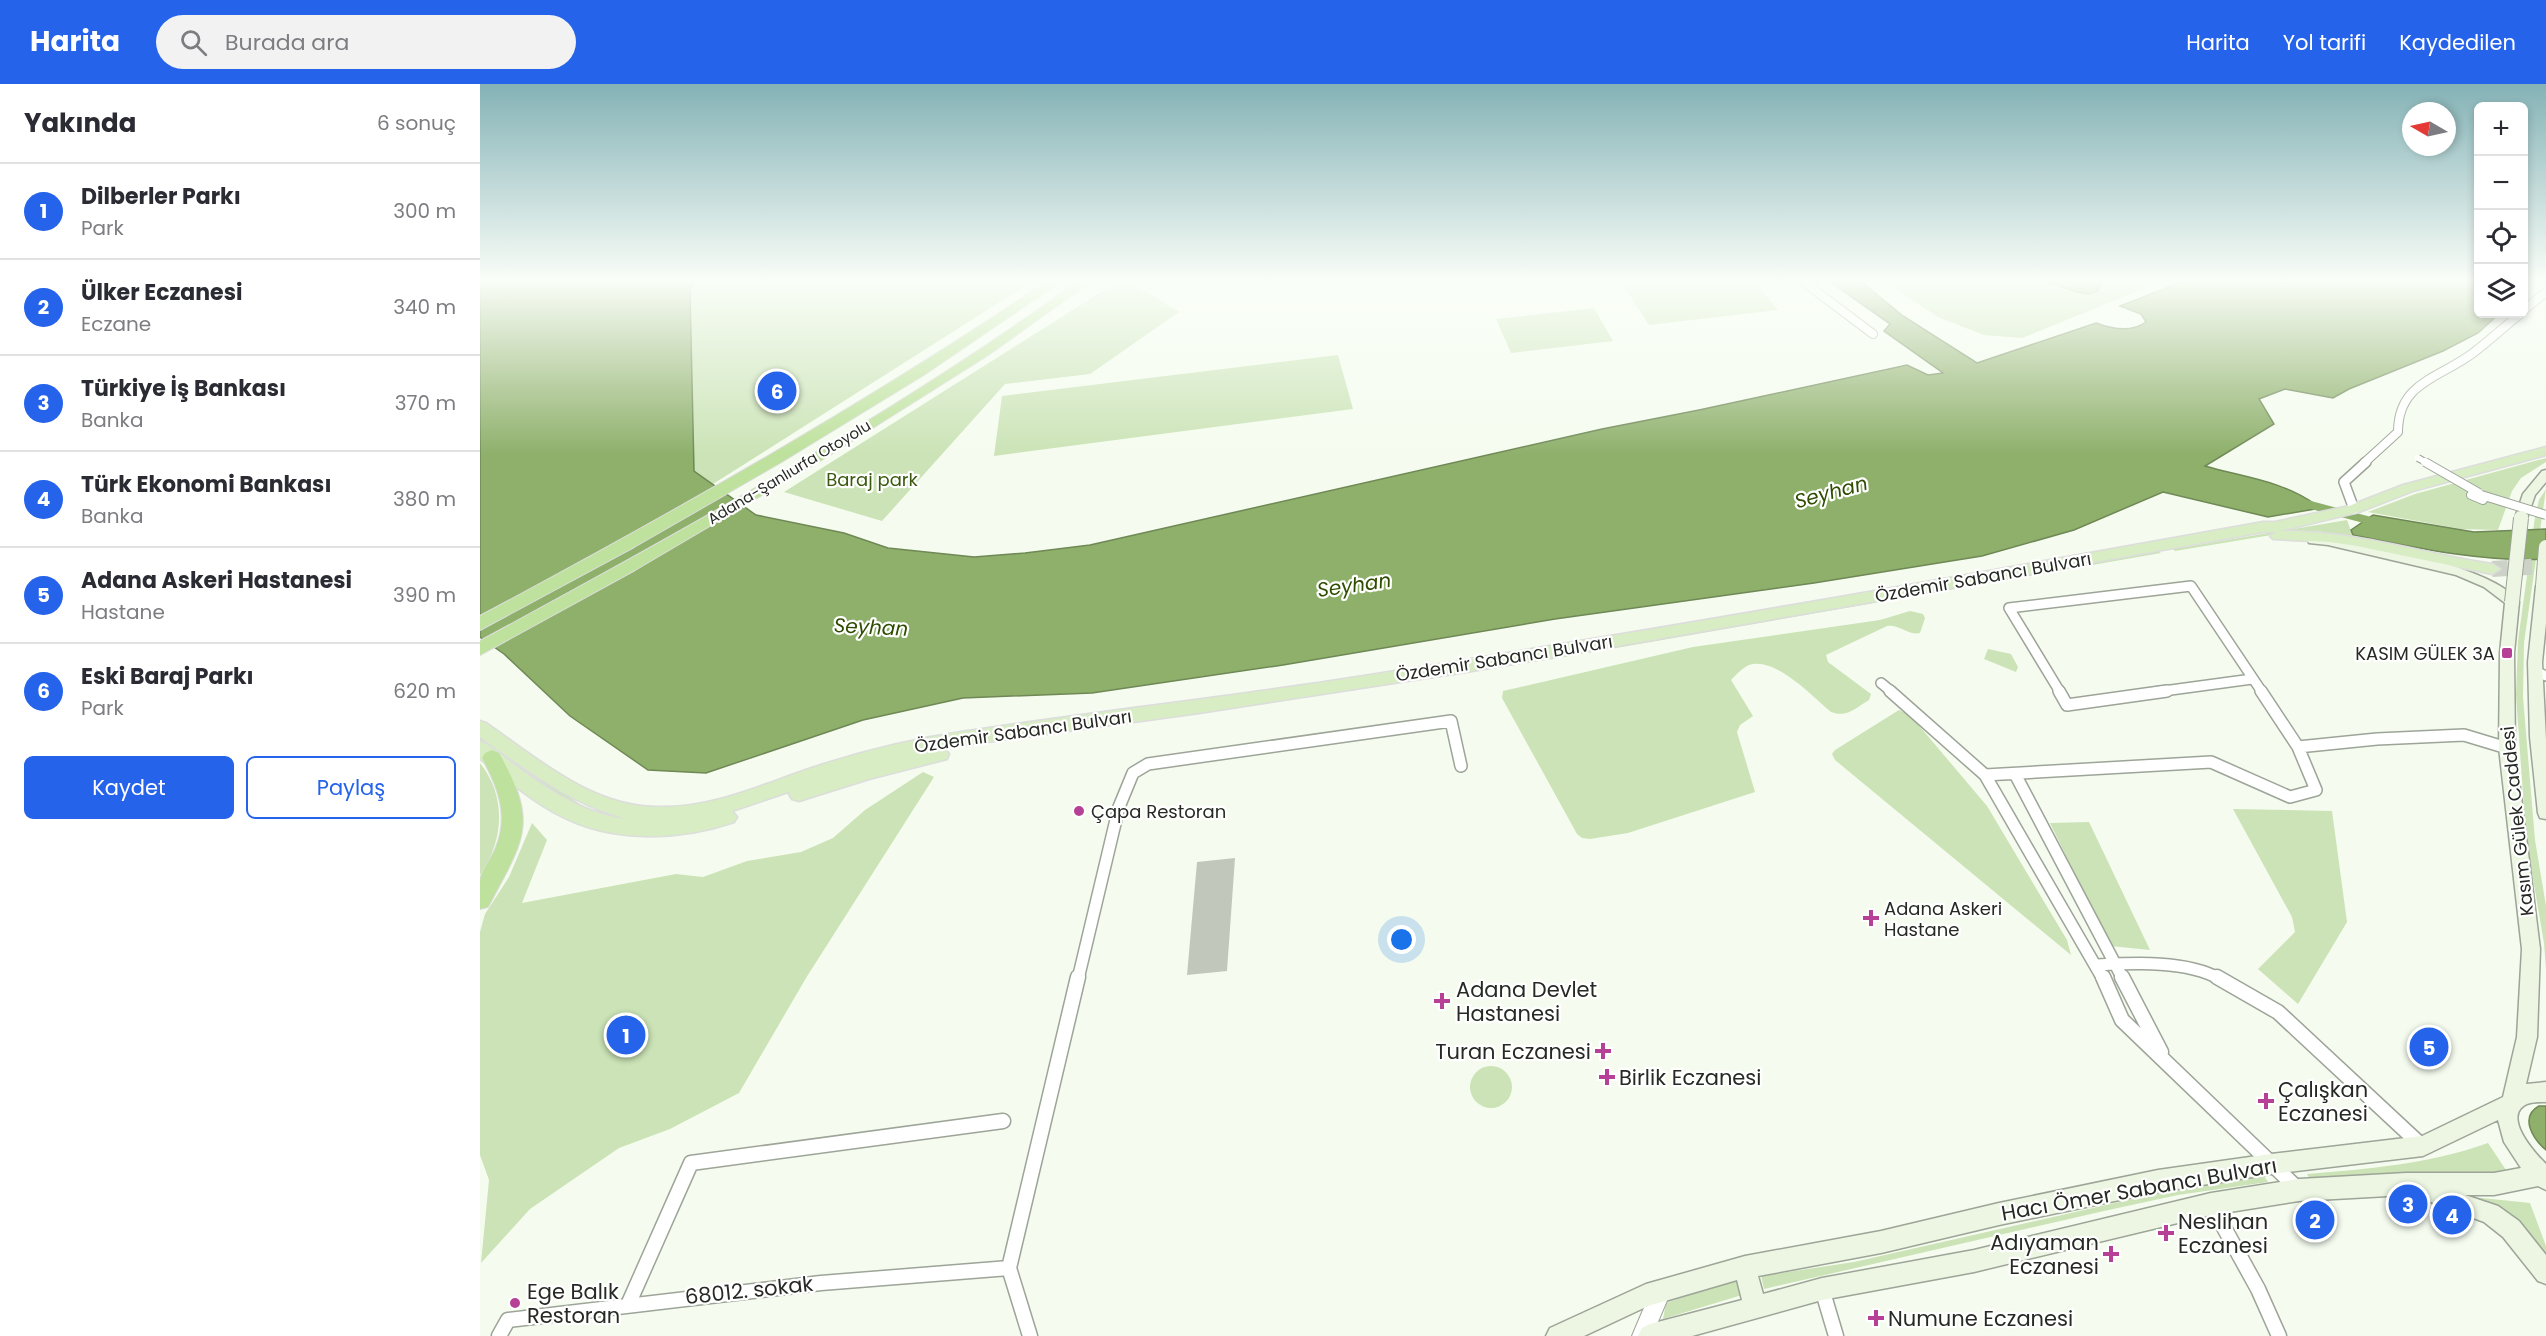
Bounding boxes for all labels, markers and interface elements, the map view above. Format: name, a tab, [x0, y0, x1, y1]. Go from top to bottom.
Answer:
search box	[156, 15, 576, 69]
text: Harita	[30, 22, 120, 61]
icon: search	[177, 26, 210, 59]
text: Burada ara	[225, 27, 349, 58]
text: Harita	[2186, 28, 2250, 57]
text: Yol tarifi	[2283, 28, 2366, 57]
text: Kaydedilen	[2399, 28, 2516, 57]
north arrow	[2402, 102, 2456, 156]
map controls	[2474, 102, 2528, 318]
button: +	[2474, 102, 2528, 156]
text: Yakında	[24, 105, 136, 141]
text: 6 sonuç	[377, 109, 456, 137]
button: −	[2474, 156, 2528, 210]
text: Dilberler Parkı	[81, 181, 241, 212]
text: 1	[40, 197, 47, 225]
text: 300 m	[393, 197, 456, 225]
button: locate	[2474, 210, 2528, 264]
text: Park	[81, 214, 124, 242]
button: layers	[2474, 264, 2528, 318]
text: Ülker Eczanesi	[81, 277, 242, 308]
text: 2	[38, 293, 49, 321]
text: 340 m	[393, 293, 456, 321]
text: Eczane	[81, 310, 151, 338]
pin: 6	[758, 368, 796, 414]
text: Türkiye İş Bankası	[81, 373, 286, 404]
text: 3	[37, 389, 50, 417]
text: 370 m	[395, 389, 456, 417]
text: Banka	[81, 406, 143, 434]
street label: Adana-Şanlıurfa Otoyolu	[704, 415, 874, 529]
park label: Baraj park	[826, 467, 919, 492]
text: Türk Ekonomi Bankası	[81, 469, 331, 500]
water label: Seyhan	[1791, 469, 1871, 515]
text: 4	[37, 485, 50, 513]
text: 380 m	[393, 485, 456, 513]
text: Banka	[81, 502, 143, 530]
street label: Özdemir Sabancı Bulvarı	[1873, 546, 2093, 608]
text: Adana Askeri Hastanesi	[81, 565, 352, 596]
water label: Seyhan	[1315, 566, 1393, 604]
text: 5	[37, 581, 50, 609]
text: 390 m	[393, 581, 456, 609]
text: Hastane	[81, 598, 165, 626]
water label: Seyhan	[833, 611, 909, 643]
street label: Özdemir Sabancı Bulvarı	[1394, 629, 1614, 687]
place label: KASIM GÜLEK 3A	[2355, 641, 2495, 666]
marker: KASIM GÜLEK 3A	[2500, 646, 2514, 660]
text: Eski Baraj Parkı	[81, 661, 254, 692]
text: 6	[37, 677, 50, 705]
text: 620 m	[393, 677, 456, 705]
text: Park	[81, 694, 124, 722]
street label: Özdemir Sabancı Bulvarı	[913, 703, 1133, 759]
street label: Kasım Gülek Caddesi	[2495, 725, 2539, 917]
button: Kaydet	[24, 756, 234, 819]
button: Paylaş	[246, 756, 456, 819]
place label: Çapa Restoran	[1091, 799, 1226, 824]
marker: Çapa Restoran	[1072, 804, 1086, 818]
place label: Adana Askeri Hastane	[1884, 896, 2002, 942]
marker: Adana Askeri Hastane	[1862, 909, 1880, 927]
your location	[1387, 925, 1416, 954]
place label: Adana Devlet Hastanesi	[1456, 975, 1597, 1028]
marker: Adana Devlet Hastanesi	[1433, 992, 1451, 1010]
pin: 1	[606, 1012, 646, 1058]
pin: 5	[2410, 1024, 2448, 1070]
place label: Turan Eczanesi	[1435, 1037, 1591, 1066]
marker: Turan Eczanesi	[1596, 1044, 1610, 1058]
place label: Birlik Eczanesi	[1619, 1063, 1762, 1092]
marker: Birlik Eczanesi	[1600, 1070, 1614, 1084]
place label: Çalışkan Eczanesi	[2278, 1075, 2368, 1128]
marker: Çalışkan Eczanesi	[2259, 1094, 2273, 1108]
street label: Hacı Ömer Sabancı Bulvarı	[1999, 1150, 2279, 1228]
pin: 3	[2388, 1182, 2428, 1226]
pin: 4	[2432, 1192, 2472, 1238]
pin: 2	[2296, 1198, 2334, 1242]
place label: Neslihan Eczanesi	[2178, 1207, 2268, 1260]
marker: Neslihan Eczanesi	[2159, 1226, 2173, 1240]
place label: Adıyaman Eczanesi	[1990, 1228, 2099, 1281]
marker: Adıyaman Eczanesi	[2104, 1247, 2118, 1261]
street label: 68012. sokak	[683, 1269, 815, 1311]
place label: Ege Balık Restoran	[527, 1277, 620, 1330]
marker: Ege Balık Restoran	[508, 1296, 522, 1310]
place label: Numune Eczanesi	[1888, 1304, 2073, 1333]
marker: Numune Eczanesi	[1869, 1311, 1883, 1325]

